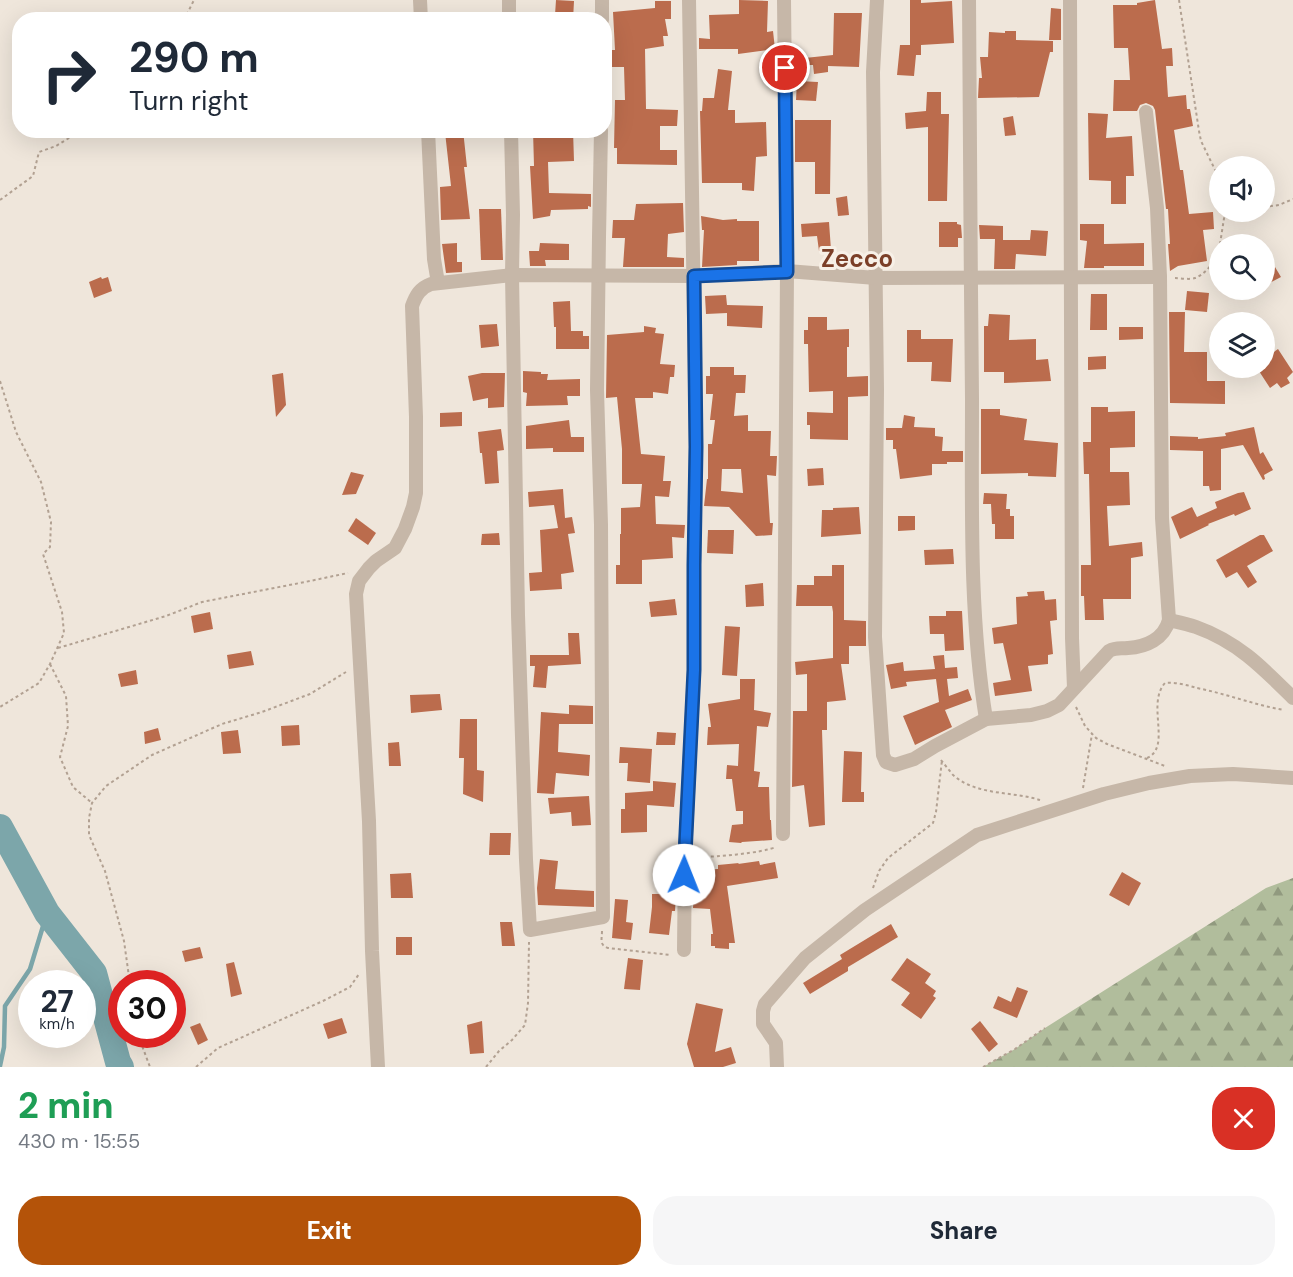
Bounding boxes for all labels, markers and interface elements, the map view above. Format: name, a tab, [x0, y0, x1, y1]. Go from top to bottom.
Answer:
text: 290 m	[129, 30, 259, 85]
icon: right	[30, 36, 108, 114]
pin	[759, 42, 810, 93]
icon: arrive	[768, 51, 801, 84]
text: Turn right	[129, 83, 249, 118]
map controls	[1209, 156, 1275, 378]
button: sound	[1209, 156, 1275, 222]
button: search	[1209, 234, 1275, 300]
district label: Zecco	[821, 243, 893, 274]
button: layers	[1209, 312, 1275, 378]
position arrow	[652, 843, 716, 907]
speed limit sign: 30	[108, 970, 186, 1048]
text: 27	[40, 982, 74, 1021]
text: km/h	[39, 1014, 75, 1034]
text: 2 min	[18, 1082, 114, 1129]
button: close	[1212, 1087, 1275, 1150]
text: 430 m · 15:55	[18, 1128, 140, 1154]
button: Exit	[18, 1196, 641, 1265]
button: Share	[653, 1196, 1275, 1265]

